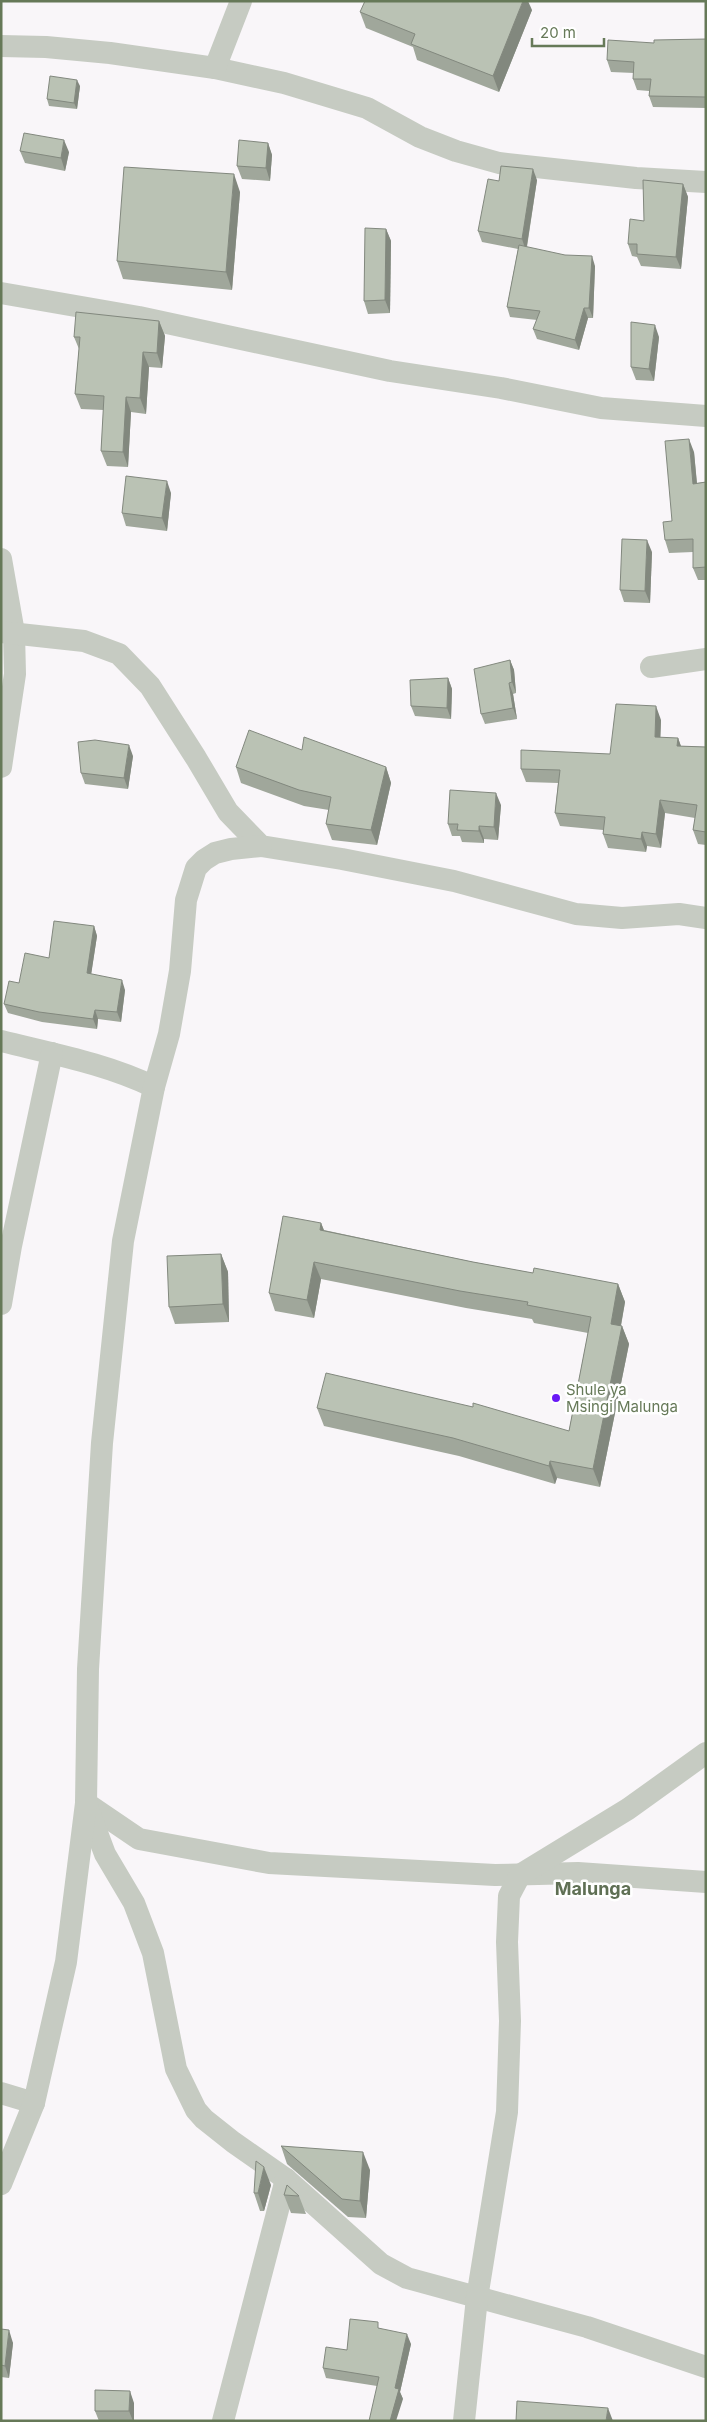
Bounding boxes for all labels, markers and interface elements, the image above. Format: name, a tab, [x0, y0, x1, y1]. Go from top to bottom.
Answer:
scale bar	[532, 15, 604, 47]
text: 20 m	[540, 23, 576, 42]
place label: Shule ya Msingi Malunga	[566, 1380, 678, 1416]
marker: Shule ya Msingi Malunga	[550, 1392, 562, 1404]
district label: Malunga	[555, 1878, 631, 1899]

